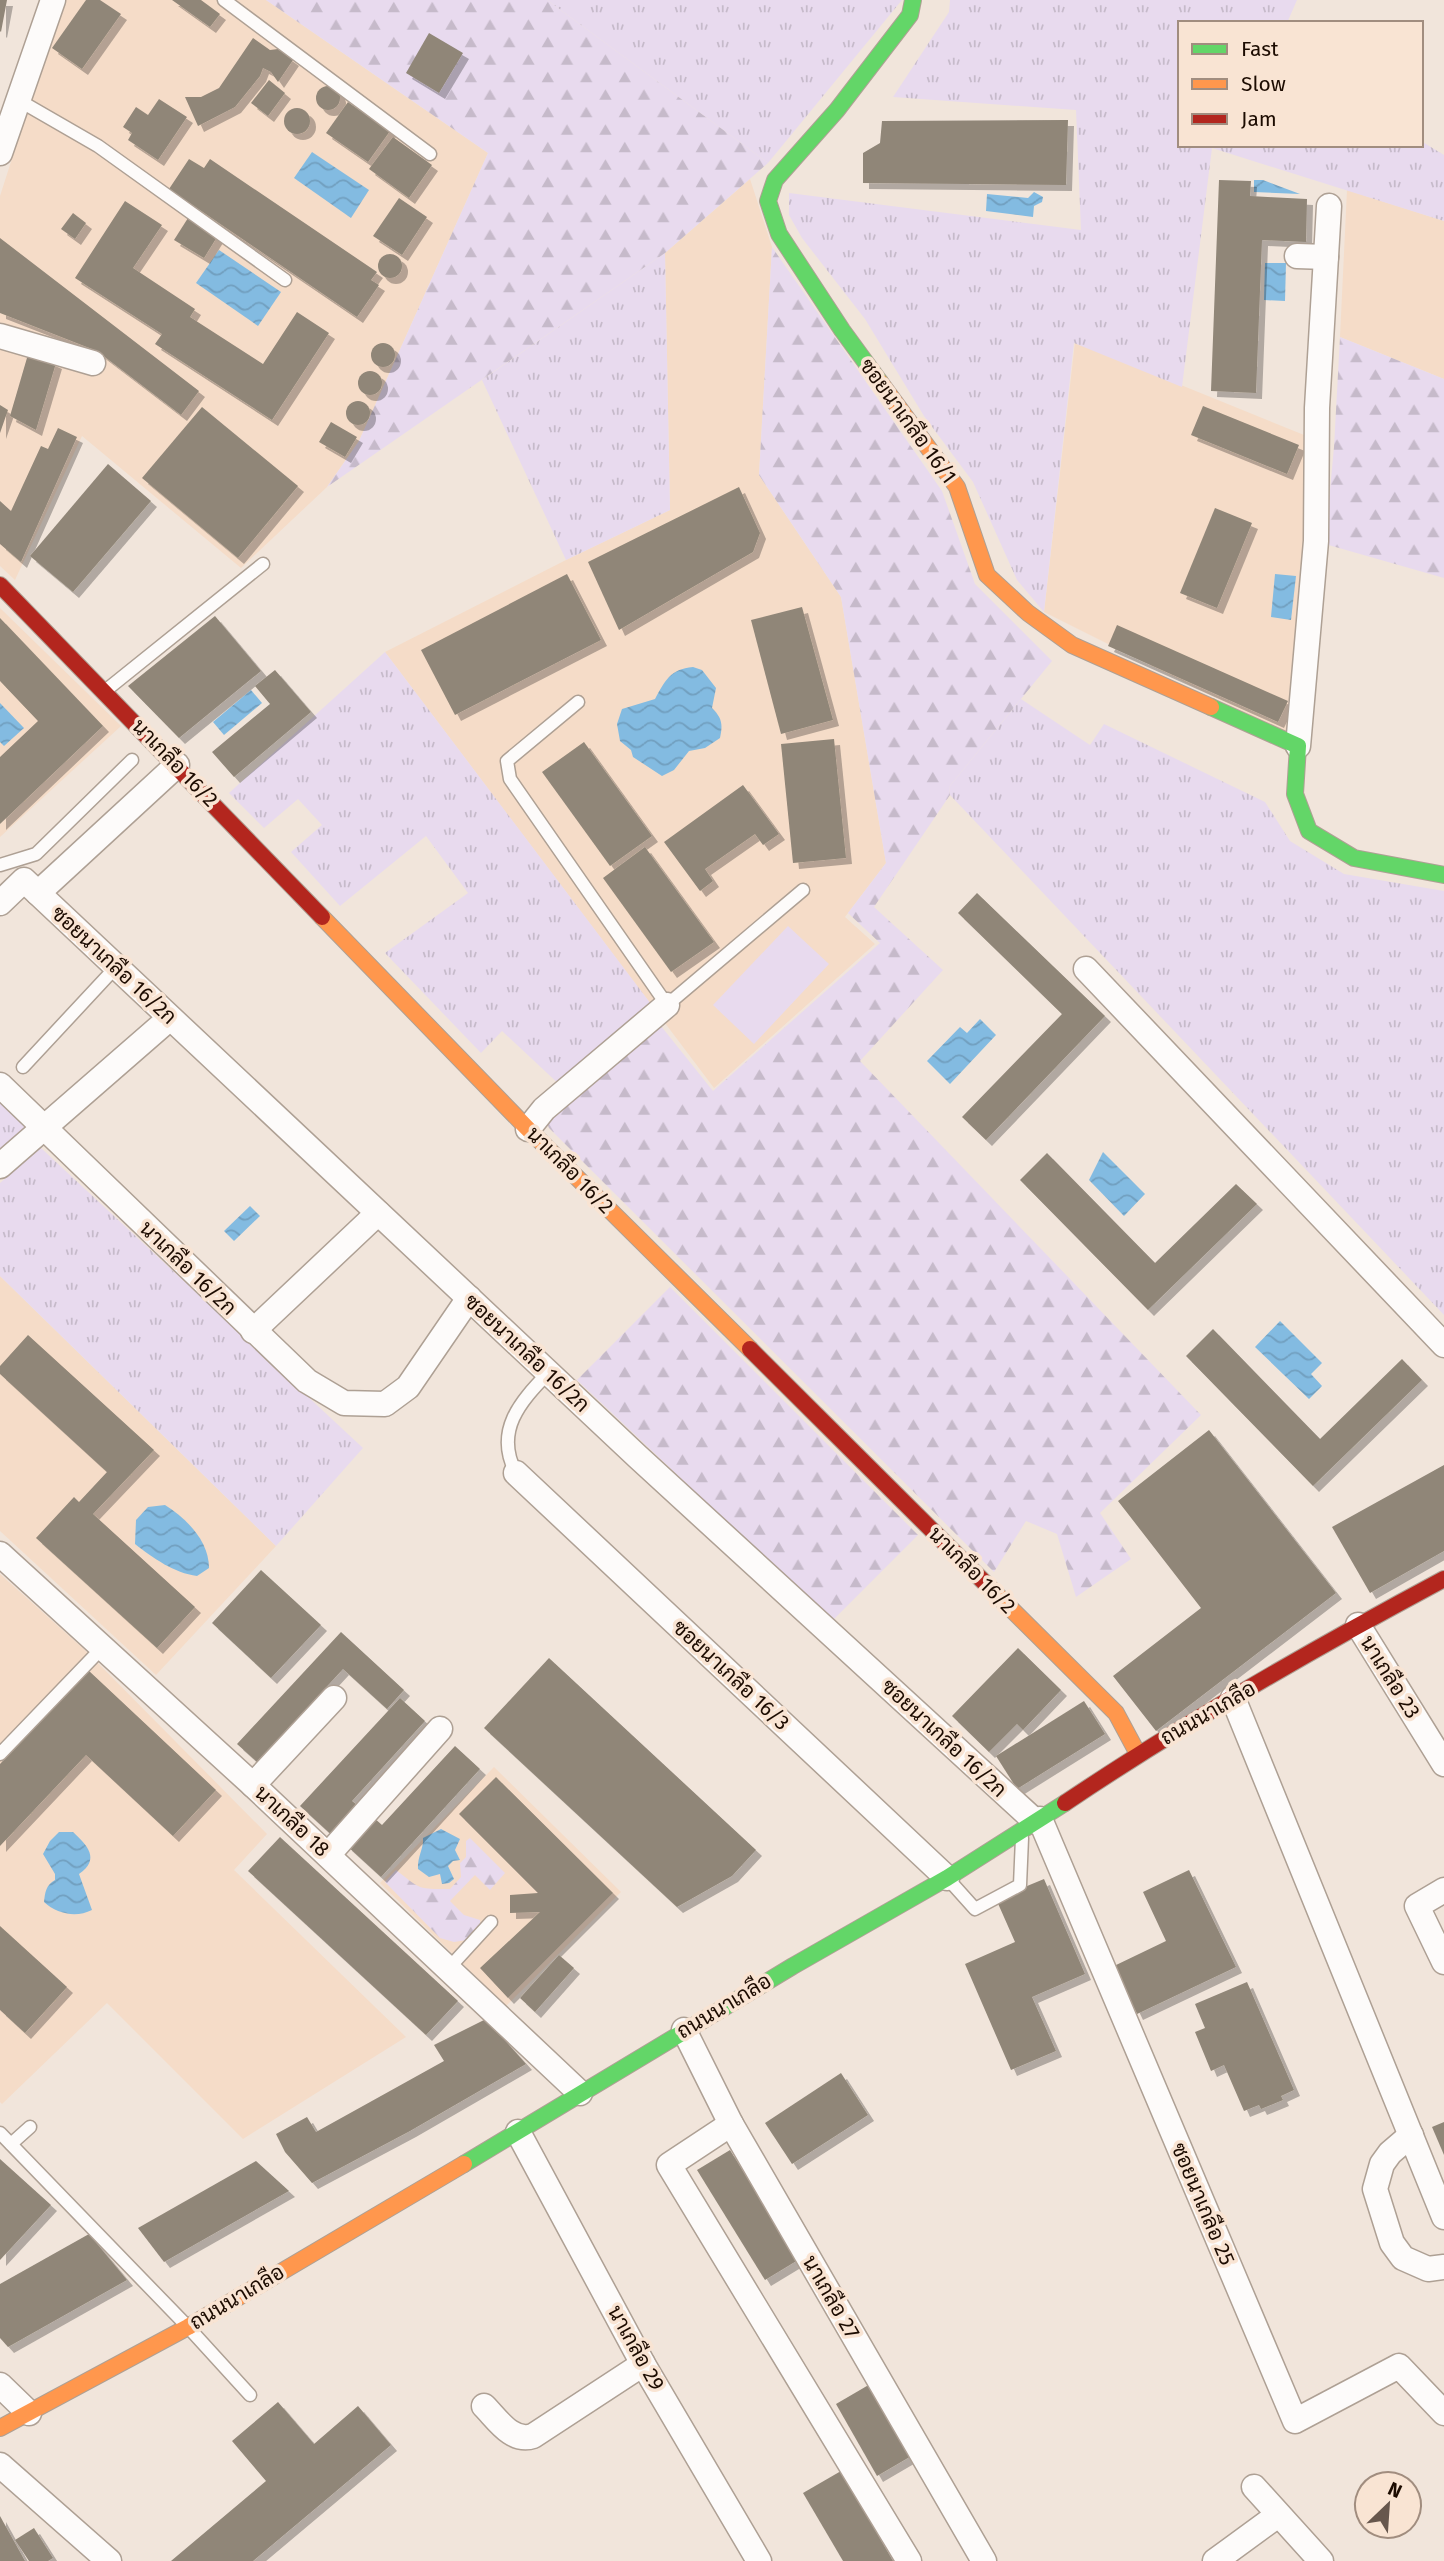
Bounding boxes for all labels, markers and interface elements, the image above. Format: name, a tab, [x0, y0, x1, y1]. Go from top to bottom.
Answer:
legend	[1178, 21, 1423, 147]
text: Fast	[1241, 36, 1279, 62]
text: Slow	[1241, 71, 1286, 97]
text: Jam	[1241, 106, 1277, 132]
street label: ซอยนาเกลือ 16/1	[854, 353, 963, 489]
street label: นาเกลือ 16/2	[127, 713, 224, 813]
street label: ซอยนาเกลือ 16/2ก	[46, 900, 183, 1030]
street label: นาเกลือ 16/2	[521, 1120, 620, 1219]
street label: นาเกลือ 16/2ก	[134, 1215, 243, 1321]
street label: ซอยนาเกลือ 16/2ก	[459, 1288, 596, 1418]
street label: นาเกลือ 16/2	[923, 1520, 1022, 1619]
street label: ซอยนาเกลือ 16/3	[667, 1614, 795, 1736]
street label: นาเกลือ 23	[1354, 1630, 1427, 1723]
street label: ซอยนาเกลือ 16/2ก	[876, 1673, 1013, 1803]
street label: ถนนนาเกลือ	[1155, 1674, 1260, 1751]
street label: นาเกลือ 18	[249, 1779, 336, 1862]
street label: ถนนนาเกลือ	[672, 1967, 776, 2044]
street label: ซอยนาเกลือ 25	[1166, 2138, 1241, 2269]
street label: นาเกลือ 27	[797, 2250, 866, 2343]
street label: ถนนนาเกลือ	[185, 2258, 289, 2335]
street label: นาเกลือ 29	[602, 2300, 671, 2395]
north arrow	[1353, 2470, 1423, 2540]
text: N	[1384, 2477, 1406, 2503]

